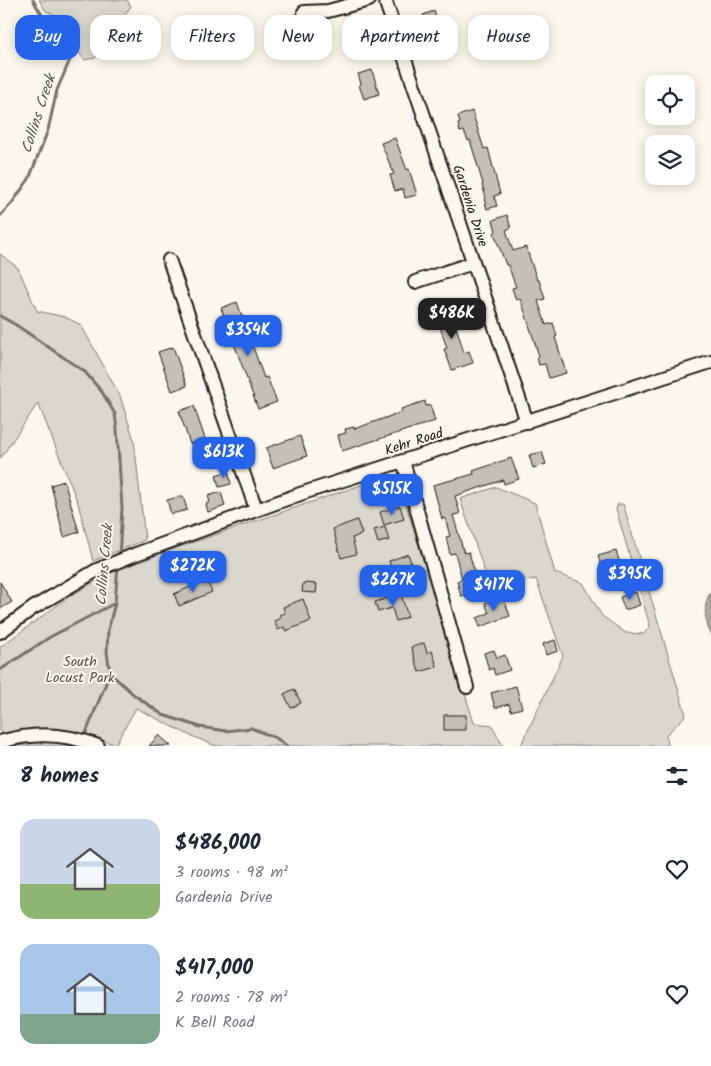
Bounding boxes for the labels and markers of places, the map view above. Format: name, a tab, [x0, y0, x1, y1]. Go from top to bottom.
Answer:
pin: $486K	[417, 298, 487, 340]
pin: $354K	[213, 314, 283, 357]
pin: $613K	[189, 436, 259, 479]
pin: $515K	[357, 474, 427, 516]
pin: $272K	[158, 550, 228, 593]
pin: $395K	[595, 558, 665, 601]
pin: $267K	[358, 564, 428, 607]
pin: $417K	[459, 570, 529, 612]

